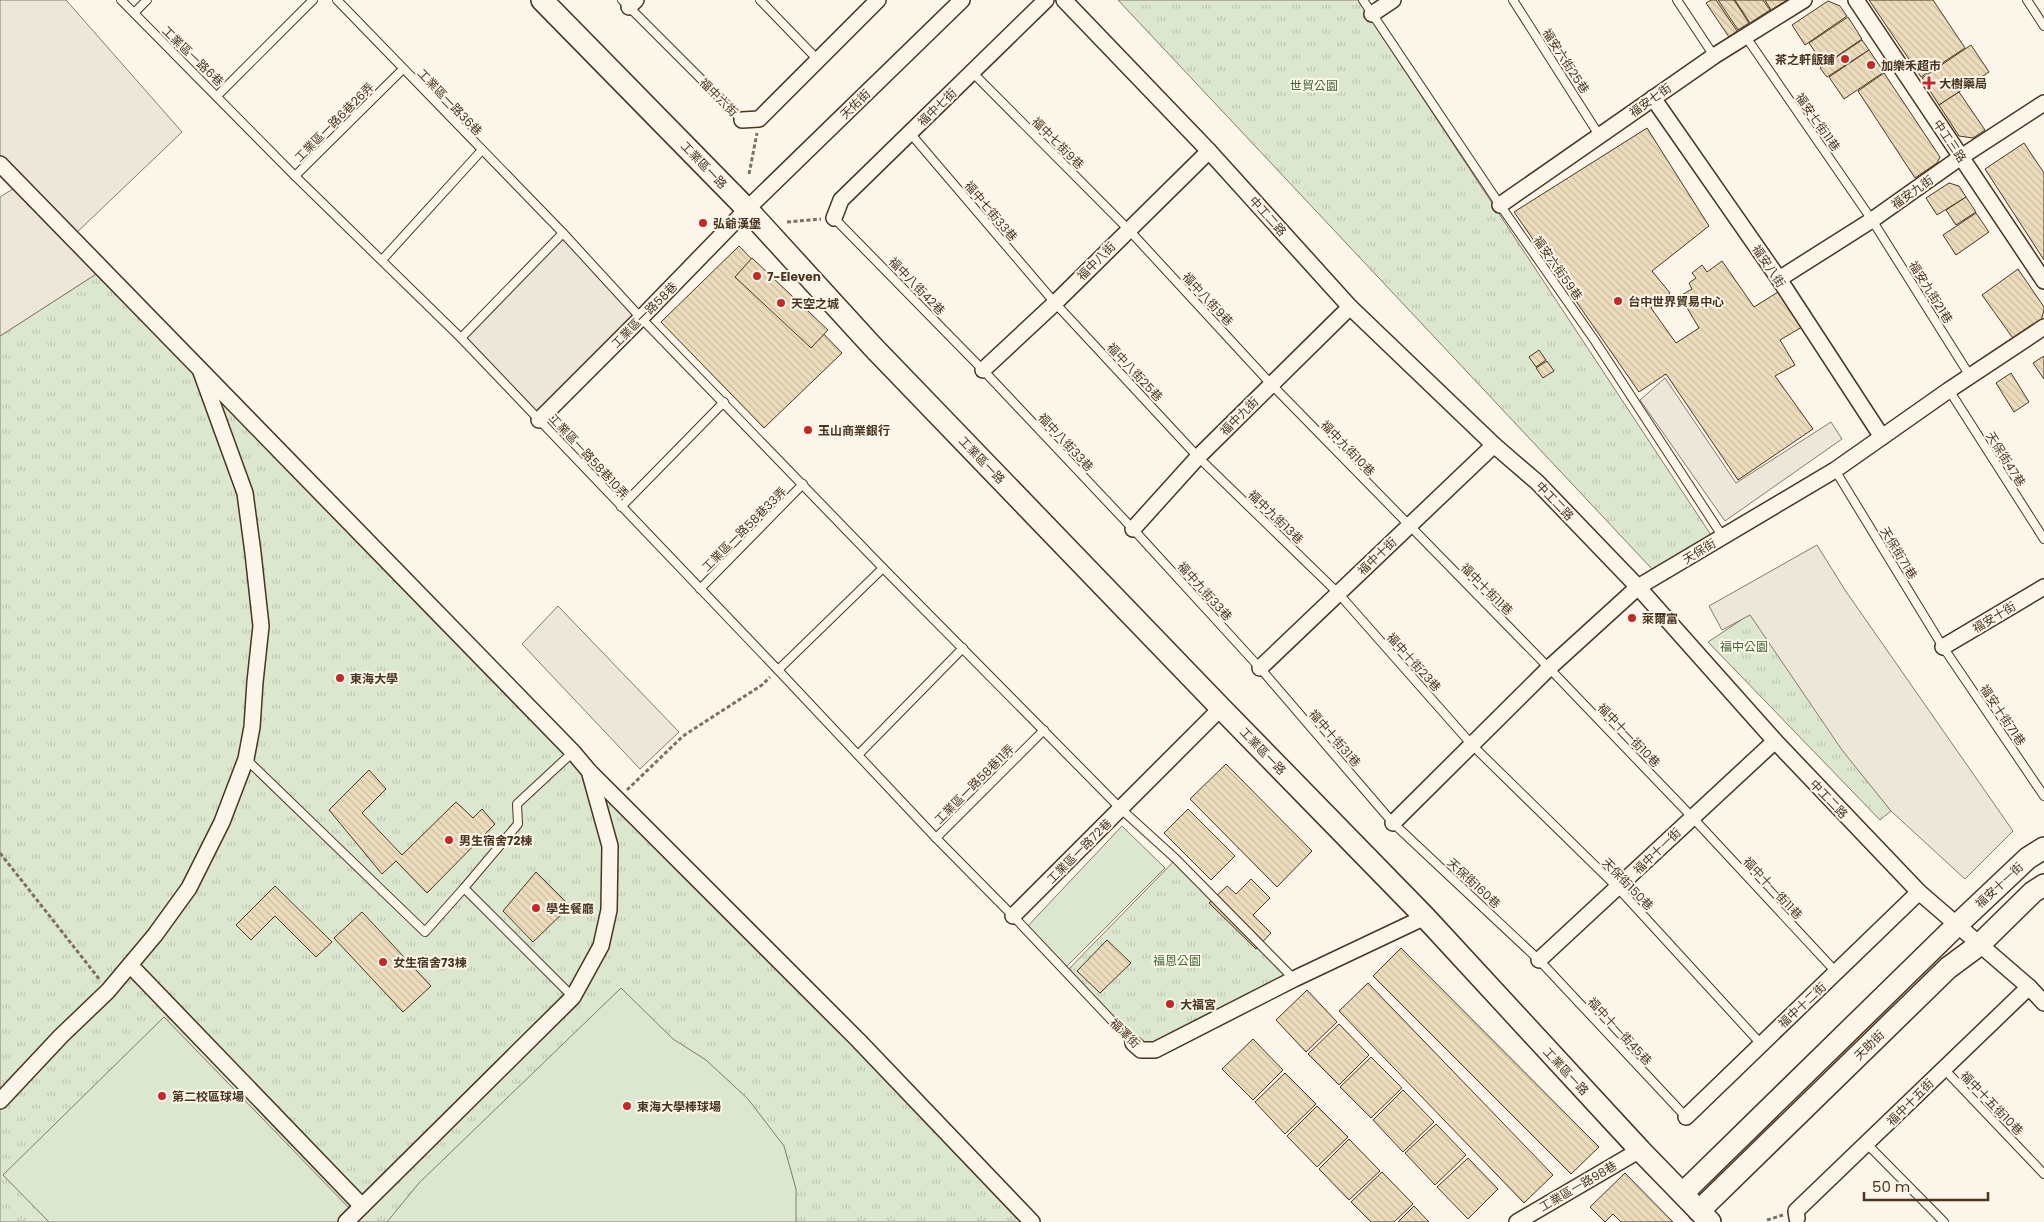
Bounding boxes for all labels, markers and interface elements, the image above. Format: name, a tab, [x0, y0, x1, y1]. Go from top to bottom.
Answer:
street label: 工業區一路6巷	[158, 22, 228, 90]
street label: 福安六街25巷	[1539, 25, 1593, 97]
place label: 茶之軒飯鋪	[1775, 51, 1835, 68]
marker: 茶之軒飯鋪	[1839, 53, 1851, 65]
place label: 加樂禾超市	[1881, 57, 1941, 74]
marker: 加樂禾超市	[1865, 59, 1877, 71]
street label: 工業區一路36巷	[414, 65, 486, 139]
street label: 福中六街	[696, 74, 742, 120]
place label: 大樹藥局	[1939, 75, 1987, 92]
park label: 世貿公園	[1290, 77, 1338, 94]
marker: 大樹藥局	[1923, 77, 1935, 89]
street label: 工業區一路6巷26弄	[290, 78, 378, 166]
street label: 福安七街	[1625, 79, 1675, 121]
street label: 福中七街	[914, 84, 960, 130]
street label: 天佑街	[836, 85, 874, 123]
street label: 福安七街11巷	[1792, 89, 1844, 155]
street label: 福中七街9巷	[1028, 113, 1088, 173]
street label: 中工三路	[1930, 116, 1970, 166]
street label: 工業區一路	[677, 138, 731, 192]
street label: 福安九街	[1887, 171, 1937, 213]
street label: 福中七街33巷	[961, 177, 1021, 245]
street label: 中工二路	[1246, 192, 1290, 240]
place label: 弘爺漢堡	[713, 215, 761, 232]
marker: 弘爺漢堡	[697, 217, 709, 229]
street label: 福安六街59巷	[1529, 232, 1587, 304]
street label: 福中八街	[1073, 238, 1119, 284]
street label: 福安八街	[1749, 241, 1789, 291]
street label: 福中八街42巷	[885, 253, 949, 319]
street label: 福安九街21巷	[1905, 257, 1957, 327]
place label: 7-Eleven	[767, 268, 821, 285]
street label: 福中八街9巷	[1179, 268, 1237, 330]
marker: 7-Eleven	[751, 270, 763, 282]
street label: 工業區一路58巷	[607, 278, 681, 352]
place label: 台中世界貿易中心	[1628, 293, 1724, 310]
place label: 天空之城	[791, 295, 839, 312]
marker: 台中世界貿易中心	[1612, 295, 1624, 307]
marker: 天空之城	[775, 297, 787, 309]
street label: 福中八街25巷	[1103, 339, 1167, 405]
street label: 福中九街	[1216, 393, 1262, 439]
street label: 福中八街33巷	[1035, 409, 1097, 475]
street label: 工業區一路58巷10弄	[545, 410, 633, 502]
street label: 福中九街10巷	[1317, 416, 1379, 480]
place label: 玉山商業銀行	[818, 422, 890, 439]
marker: 玉山商業銀行	[802, 424, 814, 436]
street label: 天保街47巷	[1982, 428, 2030, 490]
street label: 工業區一路	[955, 433, 1009, 487]
street label: 中工二路	[1532, 478, 1578, 524]
street label: 工業區一路58巷33弄	[698, 483, 790, 575]
street label: 福中九街13巷	[1245, 486, 1307, 548]
street label: 天保街71巷	[1877, 524, 1921, 582]
street label: 福中十街	[1354, 533, 1400, 579]
street label: 天保街	[1679, 534, 1719, 568]
street label: 福中九街33巷	[1174, 558, 1236, 624]
street label: 福中十街11巷	[1457, 559, 1517, 619]
street label: 福安十街	[1969, 597, 2019, 637]
place label: 萊爾富	[1642, 610, 1678, 627]
marker: 萊爾富	[1626, 612, 1638, 624]
street label: 福中十街23巷	[1383, 629, 1445, 695]
park label: 福中公園	[1720, 638, 1768, 655]
place label: 東海大學	[350, 670, 398, 687]
marker: 東海大學	[334, 672, 346, 684]
street label: 福安十街71巷	[1976, 681, 2030, 749]
street label: 福中十一街10巷	[1594, 699, 1664, 771]
street label: 福中十街31巷	[1305, 706, 1365, 770]
street label: 工業區一路	[1236, 724, 1290, 778]
street label: 工業區一路58巷11弄	[930, 740, 1018, 828]
street label: 中工二路	[1806, 776, 1852, 822]
street label: 工業區一路72巷	[1043, 815, 1115, 887]
street label: 福中十一街	[1630, 824, 1684, 878]
place label: 男生宿舍72棟	[459, 832, 532, 849]
marker: 男生宿舍72棟	[443, 834, 455, 846]
street label: 福中十一街11巷	[1740, 853, 1806, 923]
street label: 天保街160巷	[1444, 854, 1504, 912]
street label: 天保街150巷	[1599, 854, 1657, 914]
street label: 福安十一街	[1971, 858, 2027, 912]
place label: 學生餐廳	[546, 900, 594, 917]
marker: 學生餐廳	[530, 902, 542, 914]
park label: 福恩公園	[1153, 952, 1201, 969]
place label: 女生宿舍73棟	[393, 954, 467, 971]
marker: 女生宿舍73棟	[377, 956, 389, 968]
street label: 福中十二街	[1774, 978, 1830, 1032]
street label: 福中十一街45巷	[1584, 993, 1656, 1069]
place label: 大福宮	[1180, 996, 1216, 1013]
marker: 大福宮	[1164, 998, 1176, 1010]
street label: 福澤街	[1106, 1014, 1144, 1052]
street label: 天助街	[1850, 1026, 1888, 1064]
street label: 工業區一路	[1539, 1043, 1593, 1099]
street label: 福中十五街10巷	[1957, 1067, 2027, 1139]
street label: 福中十五街	[1883, 1075, 1937, 1129]
place label: 第二校區球場	[172, 1088, 244, 1105]
marker: 第二校區球場	[156, 1090, 168, 1102]
place label: 東海大學棒球場	[637, 1098, 721, 1115]
marker: 東海大學棒球場	[621, 1100, 633, 1112]
street label: 工業區一路98巷	[1536, 1157, 1620, 1215]
scale bar	[1864, 1170, 1988, 1202]
text: 50 m	[1872, 1176, 1910, 1197]

